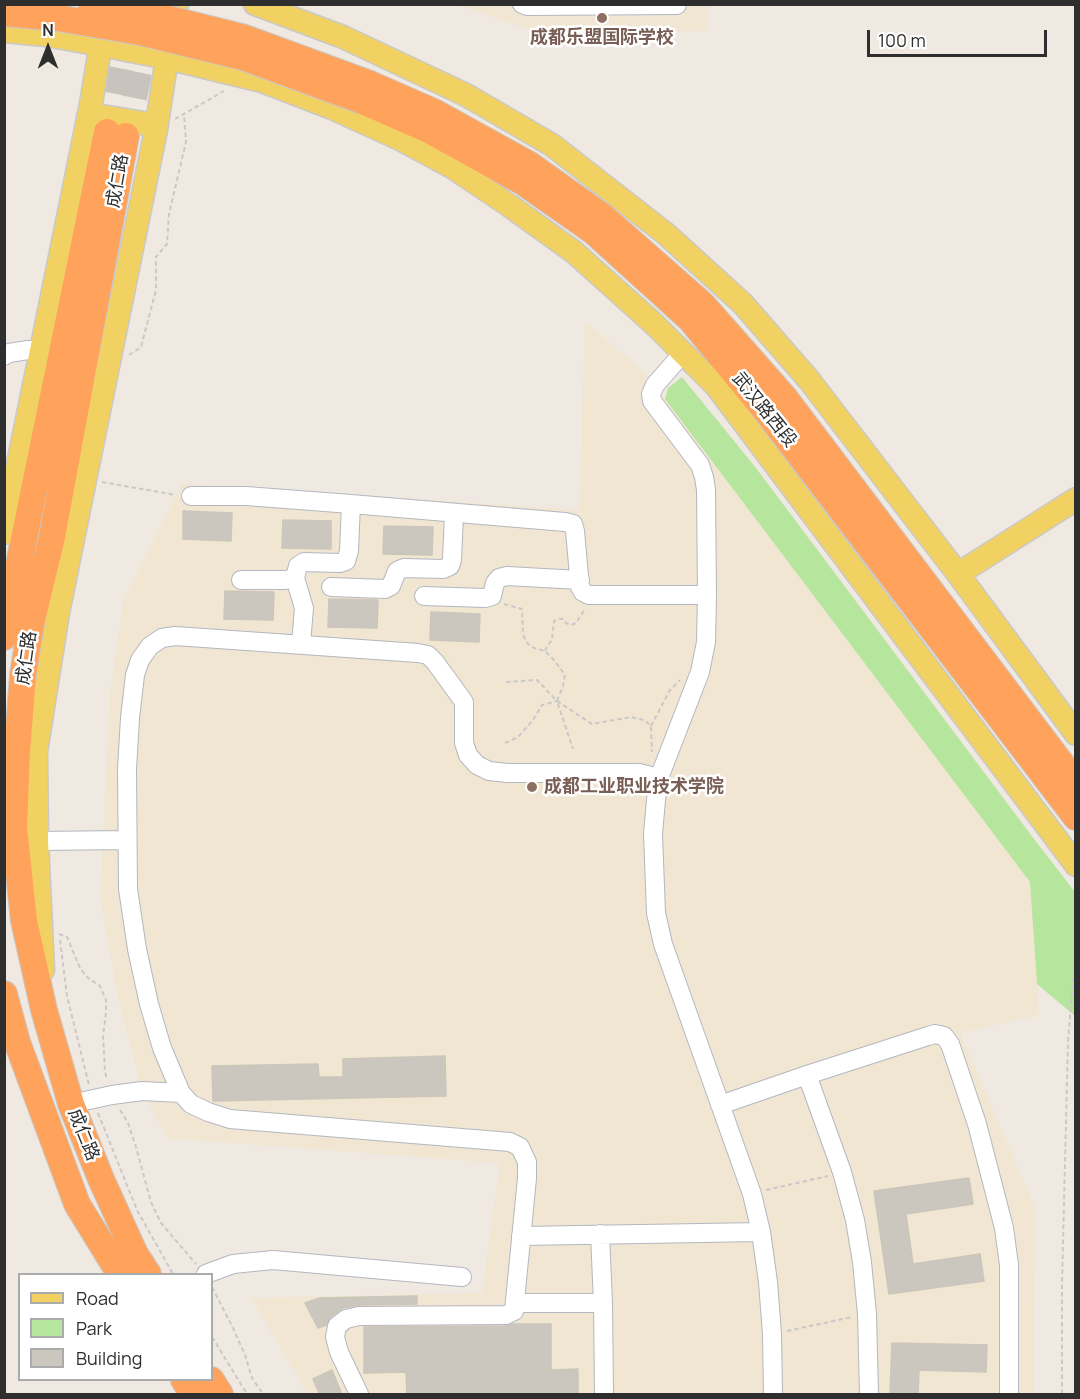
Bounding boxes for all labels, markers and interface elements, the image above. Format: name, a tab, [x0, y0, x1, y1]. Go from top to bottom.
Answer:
marker: 成都乐盟国际学校	[595, 11, 609, 25]
north arrow	[18, 18, 78, 78]
scale bar	[870, 18, 1050, 56]
text: N	[42, 19, 54, 41]
place label: 成都乐盟国际学校	[530, 27, 674, 49]
text: 100 m	[878, 28, 926, 52]
street label: 成仁路	[103, 153, 133, 209]
street label: 武汉路西段	[727, 368, 801, 452]
street label: 成仁路	[13, 630, 41, 686]
place label: 成都工业职业技术学院	[544, 776, 724, 798]
marker: 成都工业职业技术学院	[525, 780, 539, 794]
street label: 成仁路	[63, 1106, 103, 1164]
legend	[18, 1273, 213, 1381]
text: Road	[76, 1286, 119, 1310]
text: Park	[76, 1316, 112, 1340]
text: Building	[76, 1346, 142, 1370]

